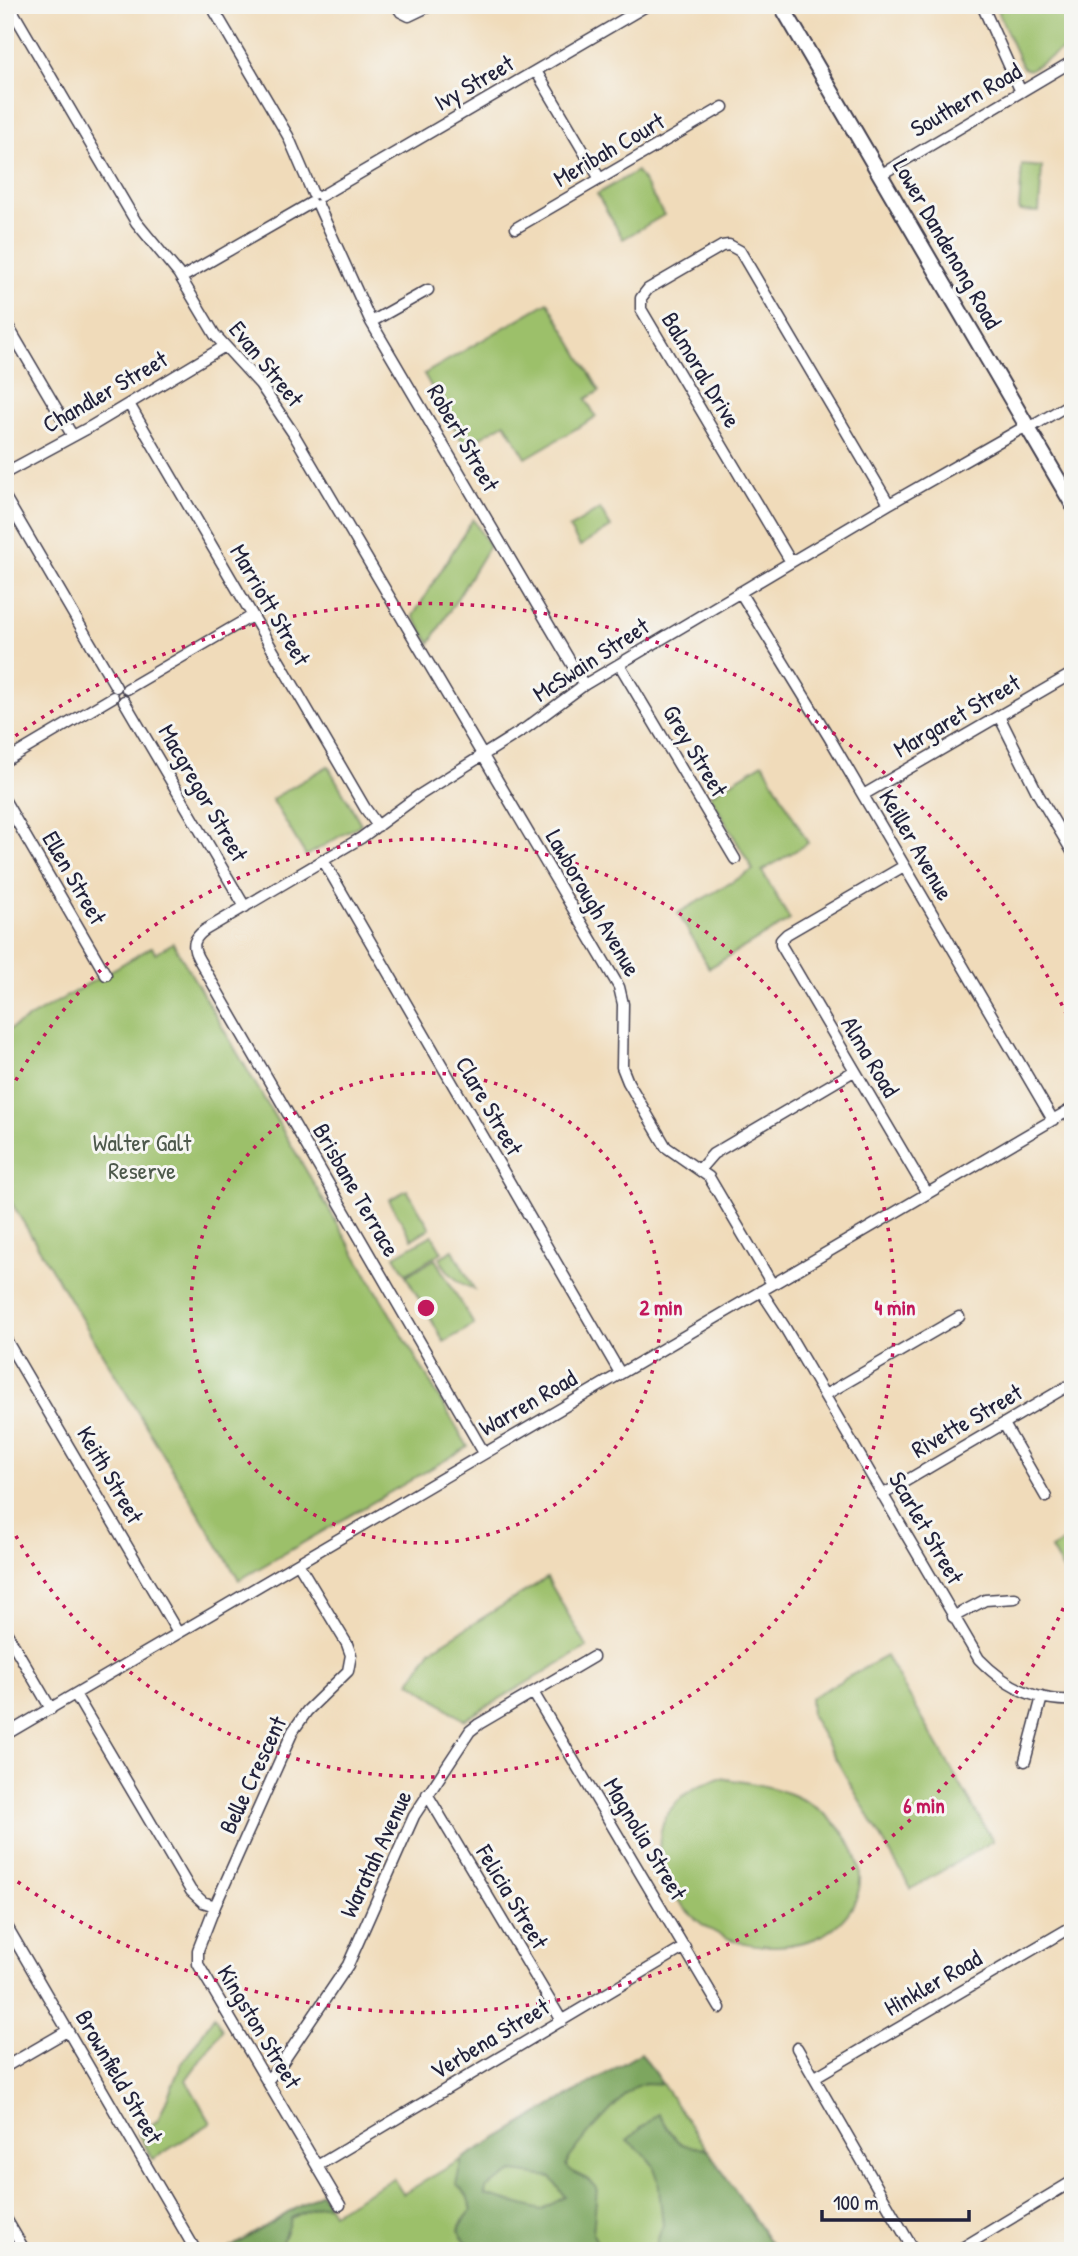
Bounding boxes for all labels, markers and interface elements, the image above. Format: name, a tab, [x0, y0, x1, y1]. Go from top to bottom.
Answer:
street label: Ivy Street	[428, 46, 520, 118]
street label: Southern Road	[904, 54, 1027, 144]
street label: Meribah Court	[547, 104, 671, 194]
street label: Lower Dandenong Road	[886, 153, 1010, 334]
street label: Balmoral Drive	[655, 306, 749, 434]
street label: Evan Street	[222, 314, 312, 414]
street label: Chandler Street	[36, 342, 174, 440]
street label: Robert Street	[420, 378, 508, 498]
street label: Marriott Street	[223, 538, 319, 672]
street label: McSwain Street	[526, 609, 655, 709]
street label: Margaret Street	[887, 666, 1026, 764]
street label: Grey Street	[656, 699, 736, 803]
street label: Macgregor Street	[152, 718, 256, 868]
street label: Keiller Avenue	[872, 783, 962, 906]
street label: Lawborough Avenue	[539, 823, 649, 982]
street label: Ellen Street	[35, 825, 115, 931]
street label: Alma Road	[834, 1010, 907, 1103]
street label: Clare Street	[449, 1050, 531, 1161]
street label: Brisbane Terrace	[306, 1117, 408, 1262]
park label: Walter Galt Reserve	[93, 1126, 192, 1186]
text: 2 min	[639, 1293, 683, 1322]
text: 4 min	[874, 1293, 916, 1322]
centre of rings	[414, 1296, 438, 1320]
street label: Warren Road	[473, 1361, 582, 1443]
street label: Rivette Street	[905, 1375, 1028, 1465]
street label: Keith Street	[70, 1420, 152, 1530]
street label: Scarlet Street	[882, 1466, 972, 1590]
street label: Belle Crescent	[211, 1710, 294, 1839]
street label: Magnolia Street	[597, 1771, 695, 1906]
street label: Waratah Avenue	[332, 1784, 419, 1922]
text: 6 min	[903, 1791, 945, 1820]
street label: Felicia Street	[469, 1838, 557, 1955]
street label: Hinkler Road	[878, 1941, 987, 2023]
street label: Kingston Street	[210, 1959, 310, 2095]
street label: Verbena Street	[424, 1990, 556, 2086]
street label: Brownfield Street	[69, 2004, 171, 2150]
scale bar	[822, 2179, 970, 2223]
text: 100 m	[833, 2188, 879, 2217]

